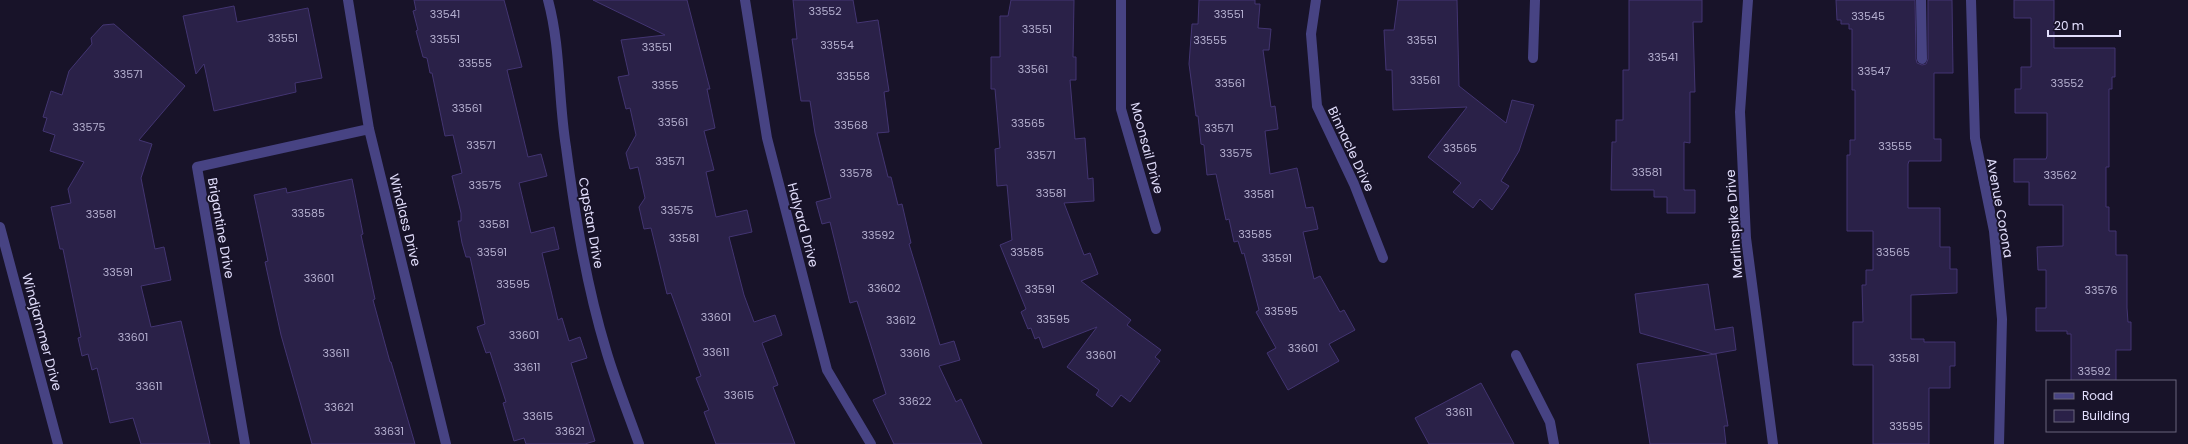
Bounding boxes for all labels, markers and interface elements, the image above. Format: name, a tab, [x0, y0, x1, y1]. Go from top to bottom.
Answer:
house number: 33552	[808, 3, 842, 19]
house number: 33541	[430, 6, 460, 22]
house number: 33551	[1214, 6, 1244, 22]
house number: 33545	[1851, 8, 1885, 24]
scale bar	[2048, 12, 2120, 38]
text: 20 m	[2054, 17, 2084, 34]
house number: 33551	[1022, 21, 1052, 37]
house number: 33551	[268, 30, 298, 46]
house number: 33551	[430, 31, 460, 47]
house number: 33555	[1193, 32, 1227, 48]
house number: 33551	[1407, 32, 1437, 48]
house number: 33554	[820, 37, 854, 53]
house number: 33551	[642, 39, 672, 55]
house number: 33541	[1648, 49, 1678, 65]
house number: 33555	[458, 55, 492, 71]
house number: 33561	[1018, 61, 1048, 77]
house number: 33547	[1858, 63, 1890, 79]
house number: 33571	[113, 66, 143, 82]
house number: 33558	[836, 68, 870, 84]
house number: 33561	[1410, 72, 1440, 88]
house number: 33561	[1215, 75, 1245, 91]
house number: 33552	[2050, 75, 2084, 91]
house number: 3355	[652, 77, 678, 93]
house number: 33561	[452, 100, 482, 116]
street label: Moonsail Drive	[1126, 100, 1168, 196]
street label: Binnacle Drive	[1323, 103, 1379, 195]
house number: 33561	[658, 114, 688, 130]
house number: 33565	[1011, 115, 1045, 131]
house number: 33568	[834, 117, 868, 133]
house number: 33575	[73, 119, 105, 135]
house number: 33571	[1204, 120, 1234, 136]
house number: 33571	[466, 137, 496, 153]
house number: 33555	[1878, 138, 1912, 154]
house number: 33565	[1443, 140, 1477, 156]
house number: 33575	[1220, 145, 1252, 161]
house number: 33571	[1026, 147, 1056, 163]
house number: 33571	[655, 153, 685, 169]
street label: Avenue Corona	[1982, 157, 2018, 259]
house number: 33581	[1632, 164, 1662, 180]
house number: 33578	[840, 165, 872, 181]
house number: 33562	[2043, 167, 2077, 183]
street label: Marlinspike Drive	[1721, 169, 1747, 279]
street label: Windlass Drive	[384, 172, 426, 268]
street label: Brigantine Drive	[203, 176, 239, 280]
street label: Capstan Drive	[574, 176, 608, 270]
house number: 33575	[469, 177, 501, 193]
street label: Halyard Drive	[783, 181, 823, 269]
house number: 33581	[1036, 185, 1066, 201]
house number: 33581	[1244, 186, 1274, 202]
house number: 33575	[661, 202, 693, 218]
house number: 33585	[291, 205, 325, 221]
house number: 33581	[86, 206, 116, 222]
house number: 33581	[479, 216, 509, 232]
house number: 33585	[1238, 226, 1272, 242]
house number: 33592	[861, 227, 895, 243]
house number: 33581	[669, 230, 699, 246]
house number: 33591	[477, 244, 507, 260]
house number: 33585	[1010, 244, 1044, 260]
house number: 33565	[1876, 244, 1910, 260]
house number: 33591	[1262, 250, 1292, 266]
house number: 33591	[103, 264, 133, 280]
house number: 33601	[304, 270, 334, 286]
street label: Windjammer Drive	[17, 271, 67, 393]
house number: 33595	[496, 276, 530, 292]
house number: 33602	[867, 280, 901, 296]
house number: 33591	[1025, 281, 1055, 297]
house number: 33576	[2085, 282, 2117, 298]
house number: 33595	[1264, 303, 1298, 319]
house number: 33601	[701, 309, 731, 325]
house number: 33595	[1036, 311, 1070, 327]
house number: 33612	[886, 312, 916, 328]
house number: 33601	[509, 327, 539, 343]
house number: 33601	[118, 329, 148, 345]
house number: 33601	[1288, 340, 1318, 356]
house number: 33611	[703, 344, 729, 360]
house number: 33611	[323, 345, 349, 361]
house number: 33616	[900, 345, 930, 361]
house number: 33601	[1086, 347, 1116, 363]
house number: 33581	[1889, 350, 1919, 366]
house number: 33611	[514, 359, 540, 375]
house number: 33592	[2077, 363, 2111, 379]
house number: 33611	[136, 378, 162, 394]
legend	[2046, 380, 2176, 432]
house number: 33615	[724, 387, 754, 403]
text: Road	[2082, 387, 2113, 404]
house number: 33622	[899, 393, 931, 409]
house number: 33621	[324, 399, 354, 415]
house number: 33611	[1446, 404, 1472, 420]
text: Building	[2082, 407, 2130, 424]
house number: 33615	[523, 408, 553, 424]
house number: 33595	[1889, 418, 1923, 434]
house number: 33631	[374, 423, 404, 439]
house number: 33621	[555, 423, 585, 439]

